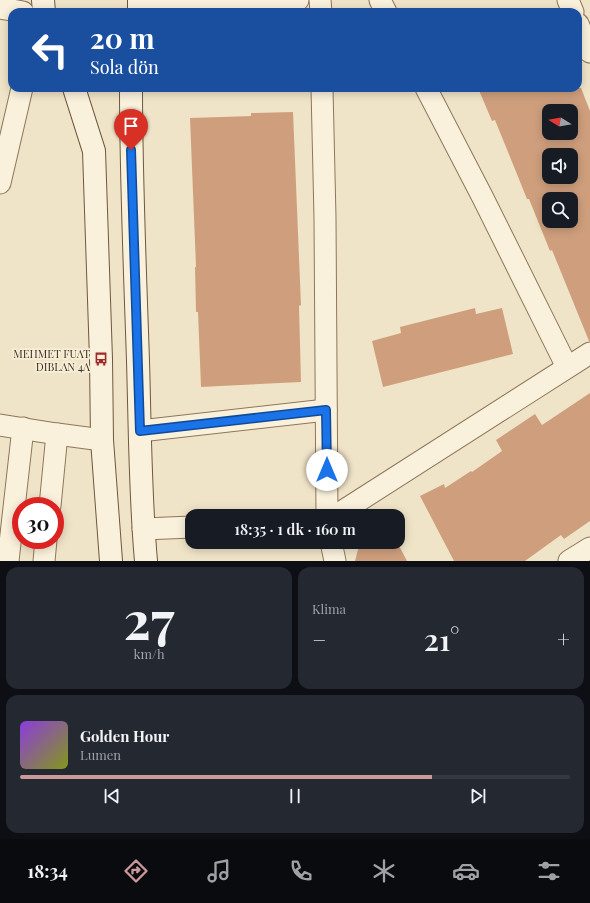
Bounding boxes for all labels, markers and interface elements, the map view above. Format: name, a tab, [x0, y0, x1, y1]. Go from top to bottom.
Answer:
text: 20 m	[90, 19, 155, 56]
icon: left	[24, 24, 76, 76]
text: Sola dön	[90, 55, 159, 79]
north arrow	[542, 104, 578, 140]
map controls	[542, 104, 578, 228]
pin	[114, 109, 148, 150]
icon: arrive	[120, 115, 142, 137]
button: sound	[542, 148, 578, 184]
button: search	[542, 192, 578, 228]
place label: MEHMET FUAT DIBLAN 4A	[13, 346, 90, 374]
bus stop icon: MEHMET FUAT DIBLAN 4A	[93, 351, 109, 367]
position arrow	[306, 449, 348, 491]
speed limit sign: 30	[12, 497, 64, 549]
text: 18:35 · 1 dk · 160 m	[234, 519, 356, 539]
text: 27	[124, 584, 174, 653]
text: Klima	[312, 600, 346, 617]
text: 21°	[424, 619, 460, 659]
text: −	[312, 624, 326, 654]
text: +	[557, 624, 570, 654]
text: km/h	[133, 645, 165, 662]
text: Golden Hour	[80, 726, 169, 746]
text: Lumen	[80, 746, 121, 763]
icon: previous	[101, 785, 123, 807]
icon: pause	[284, 785, 306, 807]
icon: next	[467, 785, 489, 807]
icon: directions	[122, 857, 150, 885]
icon: music	[205, 857, 233, 885]
icon: phone	[287, 857, 315, 885]
icon: climate	[370, 857, 398, 885]
icon: car	[452, 857, 480, 885]
icon: filters	[535, 857, 563, 885]
text: 18:34	[27, 859, 68, 883]

